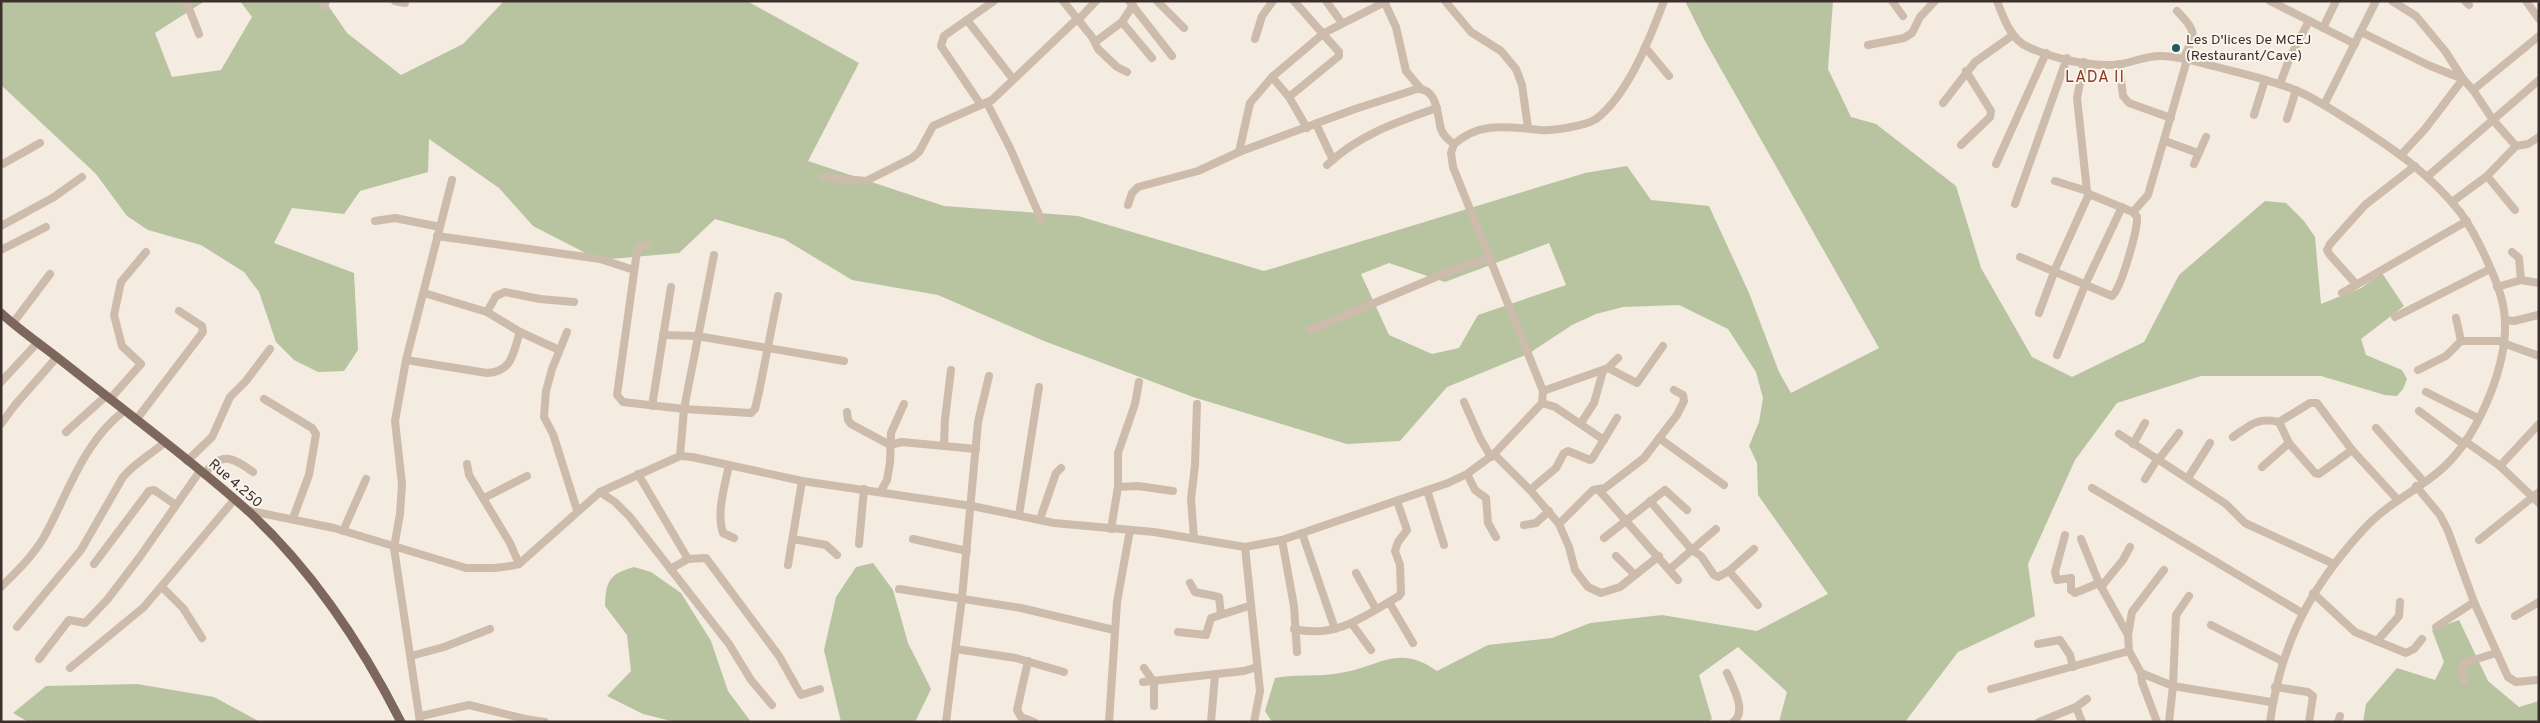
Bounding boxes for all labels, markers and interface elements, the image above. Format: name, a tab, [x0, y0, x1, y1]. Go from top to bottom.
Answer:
place label: Les D'lices De MCEJ (Restaurant/Cave)	[2186, 32, 2312, 65]
marker: Les D'lices De MCEJ (Restaurant/Cave)	[2170, 42, 2182, 54]
district label: LADA II	[2065, 68, 2125, 88]
street label: Rue 4.250	[205, 456, 265, 512]

